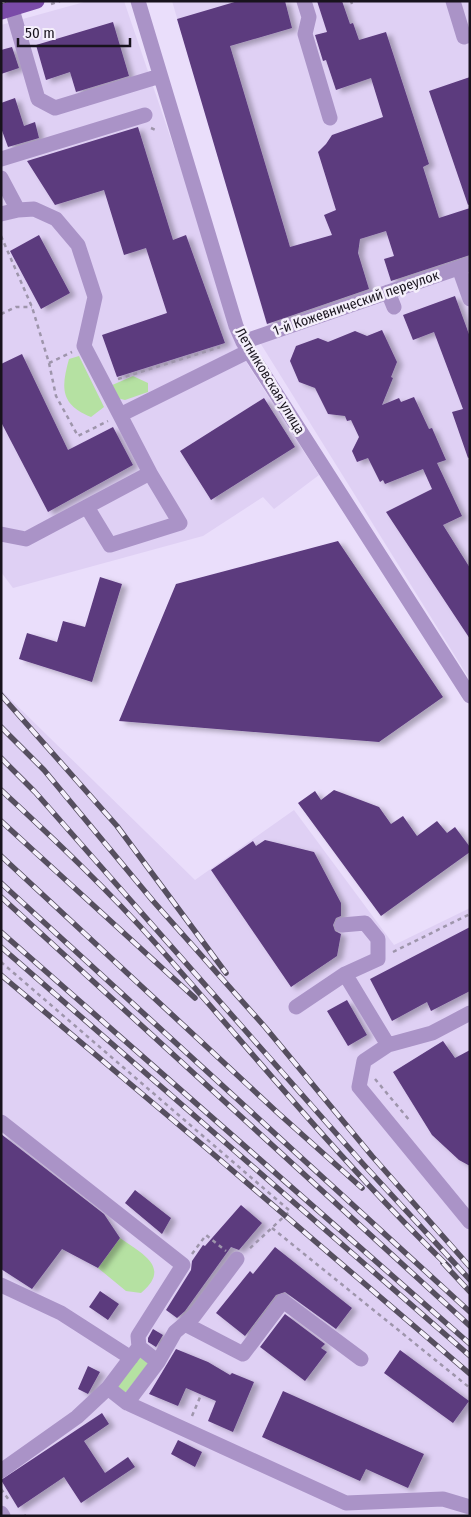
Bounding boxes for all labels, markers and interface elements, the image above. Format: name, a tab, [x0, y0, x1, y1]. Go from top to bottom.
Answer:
scale bar	[18, 15, 130, 47]
text: 50 m	[25, 24, 55, 42]
street label: 1-й Кожевнический переулок	[271, 266, 442, 339]
street label: Летниковская улица	[232, 325, 308, 437]

